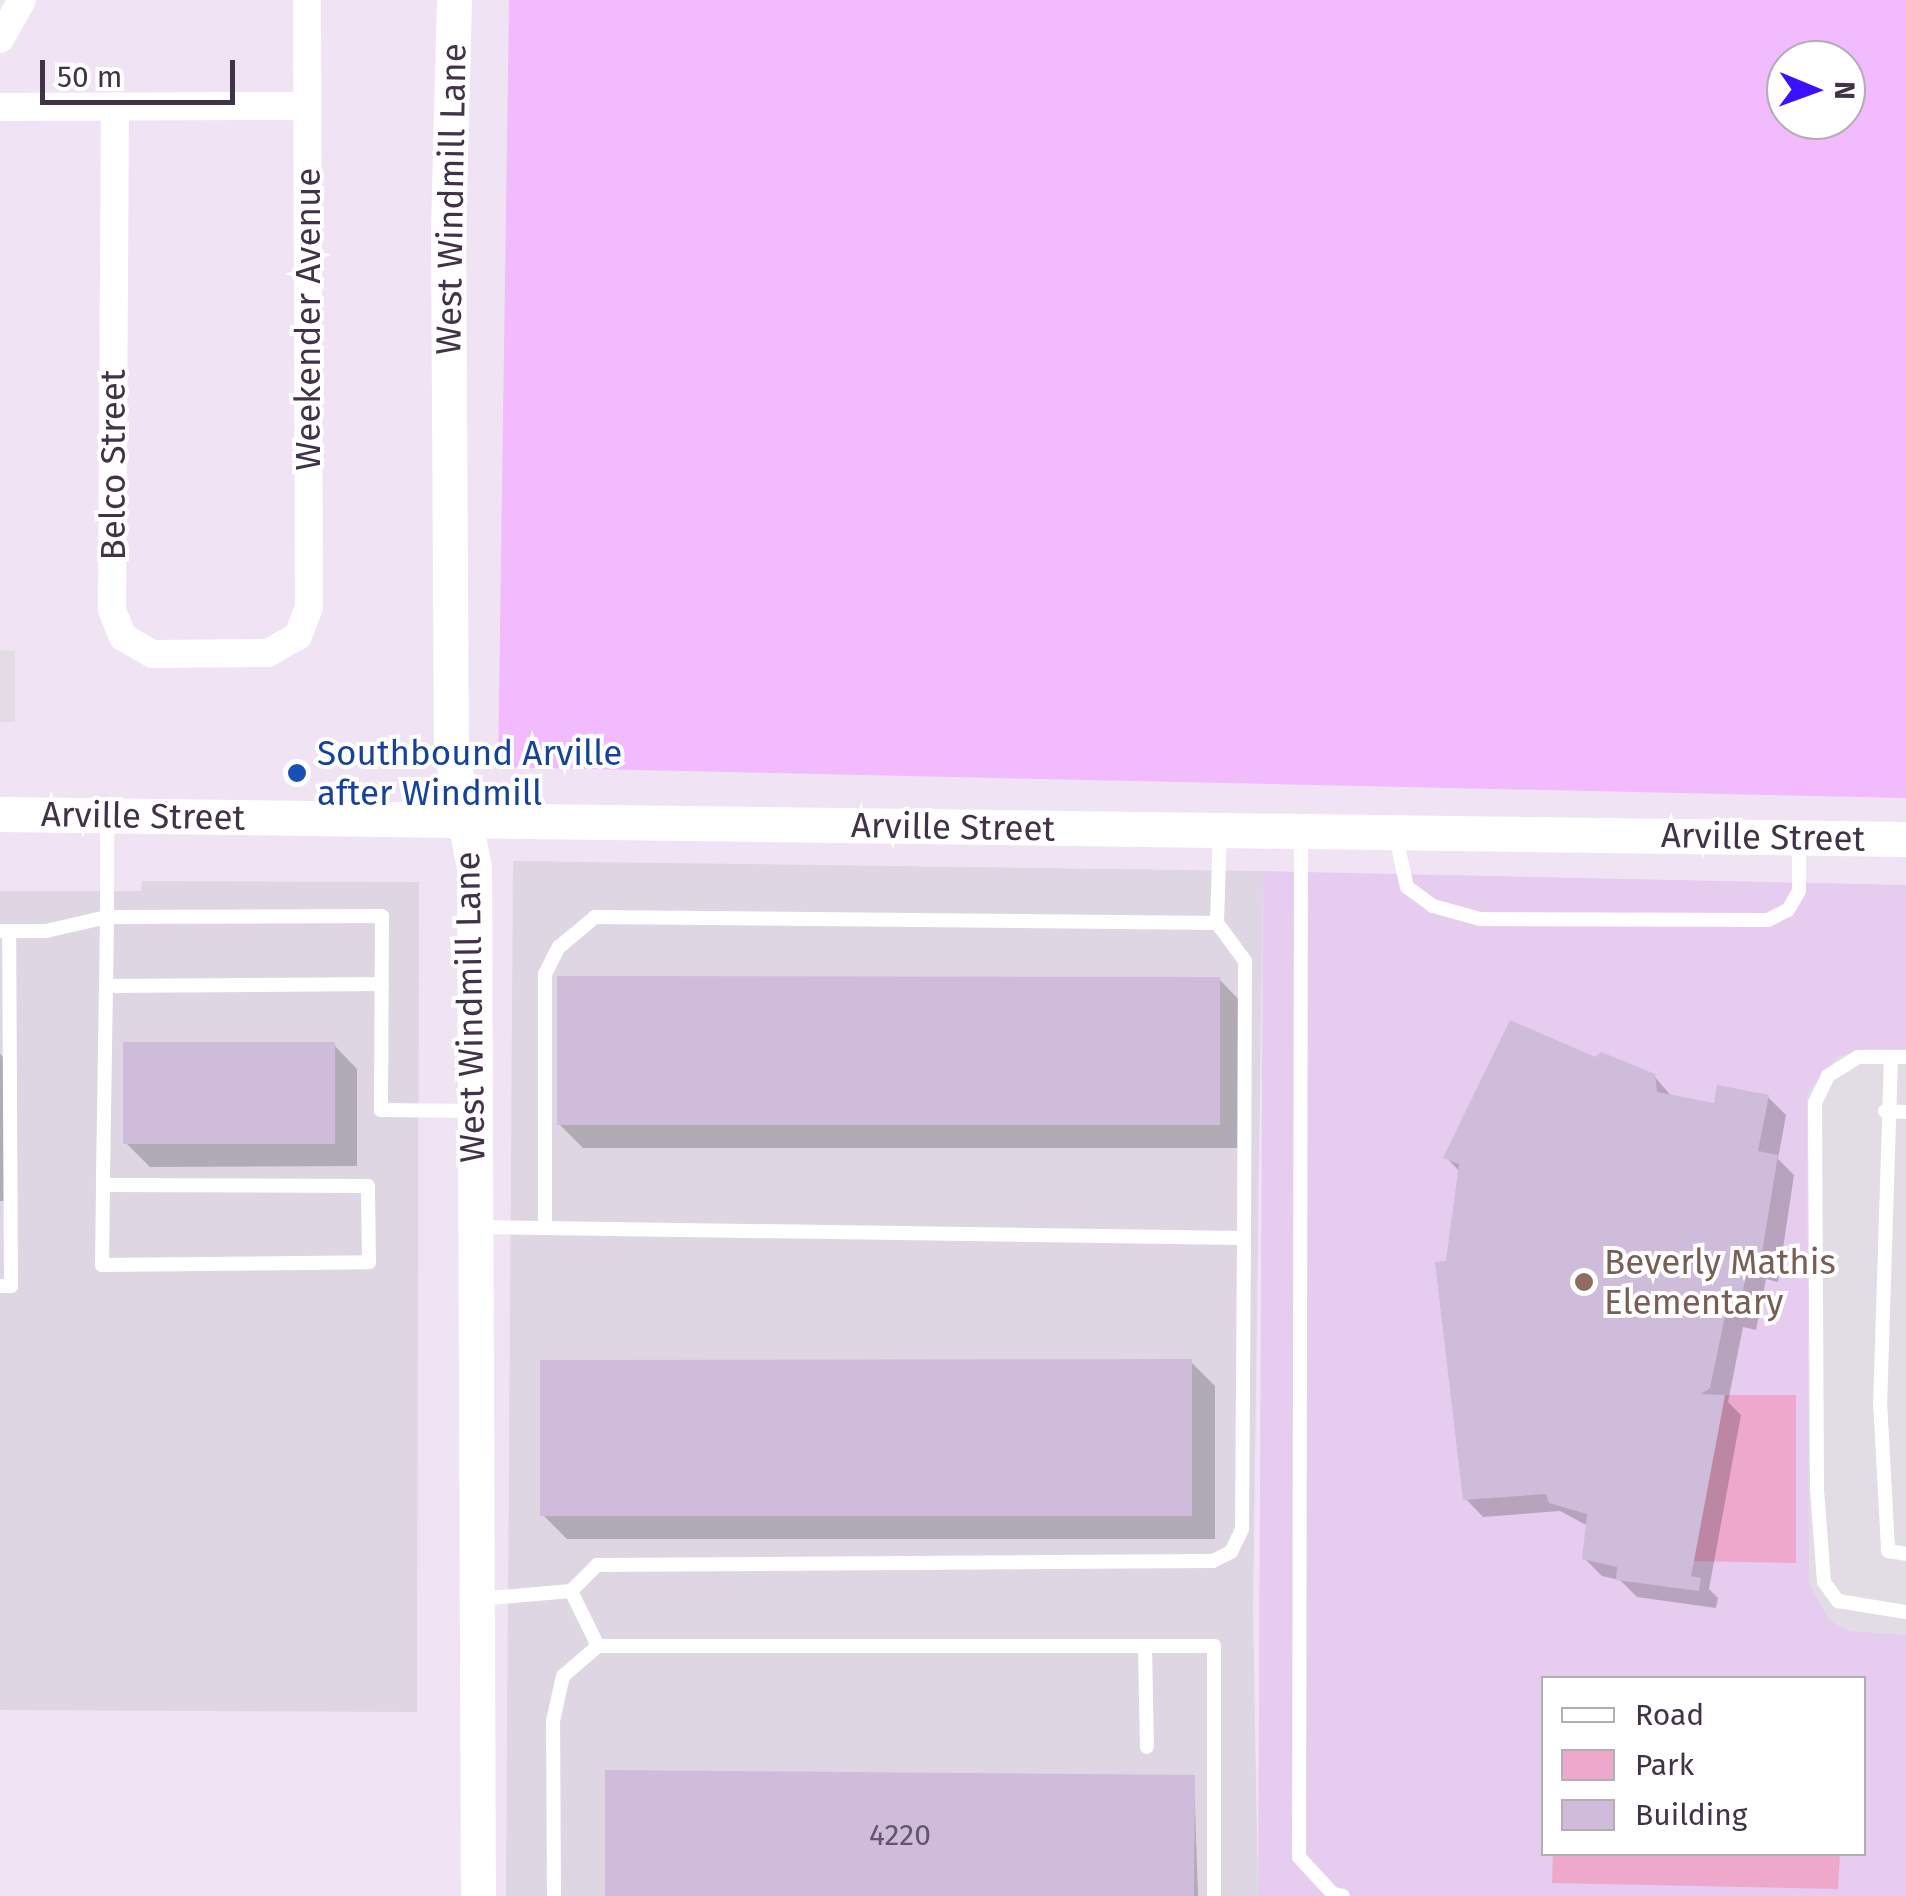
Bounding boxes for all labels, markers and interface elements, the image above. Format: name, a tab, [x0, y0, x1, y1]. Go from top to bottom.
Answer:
scale bar	[45, 40, 240, 102]
north arrow	[1766, 40, 1866, 140]
street label: West Windmill Lane	[427, 43, 475, 355]
text: 50 m	[57, 59, 122, 95]
text: N	[1828, 81, 1861, 100]
street label: Weekender Avenue	[287, 168, 329, 470]
street label: Belco Street	[92, 369, 134, 561]
place label: Southbound Arville after Windmill	[317, 732, 622, 814]
marker: Southbound Arville after Windmill	[286, 762, 308, 784]
street label: Arville Street	[41, 793, 245, 839]
street label: Arville Street	[851, 804, 1055, 850]
street label: Arville Street	[1661, 814, 1865, 860]
street label: West Windmill Lane	[446, 851, 494, 1163]
place label: Beverly Mathis Elementary	[1604, 1241, 1836, 1323]
marker: Beverly Mathis Elementary	[1573, 1271, 1595, 1293]
legend	[1541, 1676, 1866, 1856]
text: Road	[1635, 1697, 1704, 1733]
text: Park	[1635, 1747, 1694, 1783]
text: Building	[1635, 1797, 1747, 1833]
house number: 4220	[869, 1817, 931, 1853]

